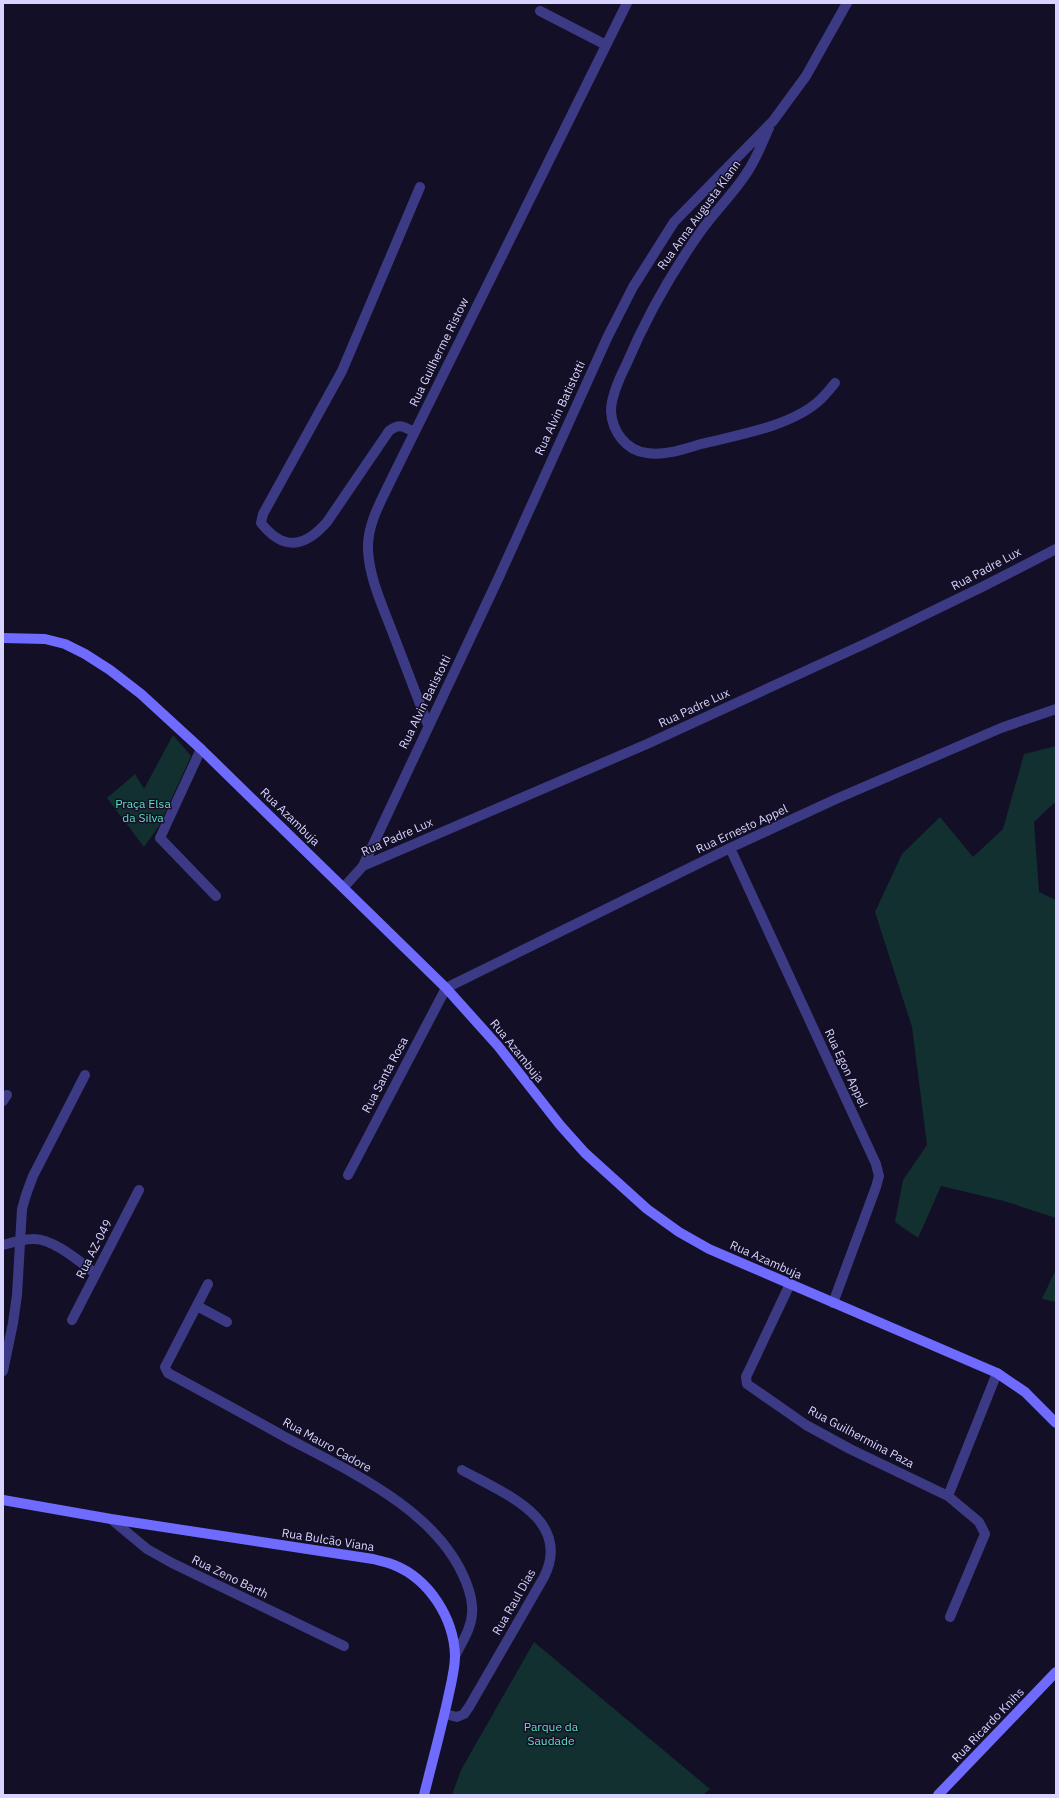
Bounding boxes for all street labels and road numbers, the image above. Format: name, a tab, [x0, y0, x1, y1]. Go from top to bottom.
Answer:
street label: Rua Anna Augusta Klann	[654, 157, 743, 273]
street label: Rua Guilherme Ristow	[406, 295, 471, 409]
street label: Rua Alvin Batistotti	[531, 358, 588, 457]
street label: Rua Padre Lux	[948, 544, 1023, 593]
street label: Rua Alvin Batistotti	[395, 652, 454, 751]
street label: Rua Padre Lux	[656, 685, 732, 731]
street label: Rua Azambuja	[257, 784, 324, 849]
street label: Rua Ernesto Appel	[694, 801, 790, 856]
street label: Rua Padre Lux	[359, 814, 435, 859]
street label: Rua Azambuja	[487, 1016, 548, 1086]
street label: Rua Egon Appel	[822, 1026, 871, 1109]
street label: Rua Santa Rosa	[358, 1034, 411, 1115]
street label: Rua AZ-049	[72, 1217, 115, 1281]
street label: Rua Azambuja	[728, 1237, 805, 1282]
street label: Rua Guilhermina Paza	[806, 1402, 917, 1471]
street label: Rua Mauro Cadore	[280, 1414, 375, 1475]
street label: Rua Bulcão Viana	[281, 1525, 376, 1554]
street label: Rua Zeno Barth	[189, 1552, 271, 1602]
street label: Rua Raul Dias	[489, 1566, 539, 1638]
street label: Rua Ricardo Knihs	[948, 1684, 1027, 1765]

